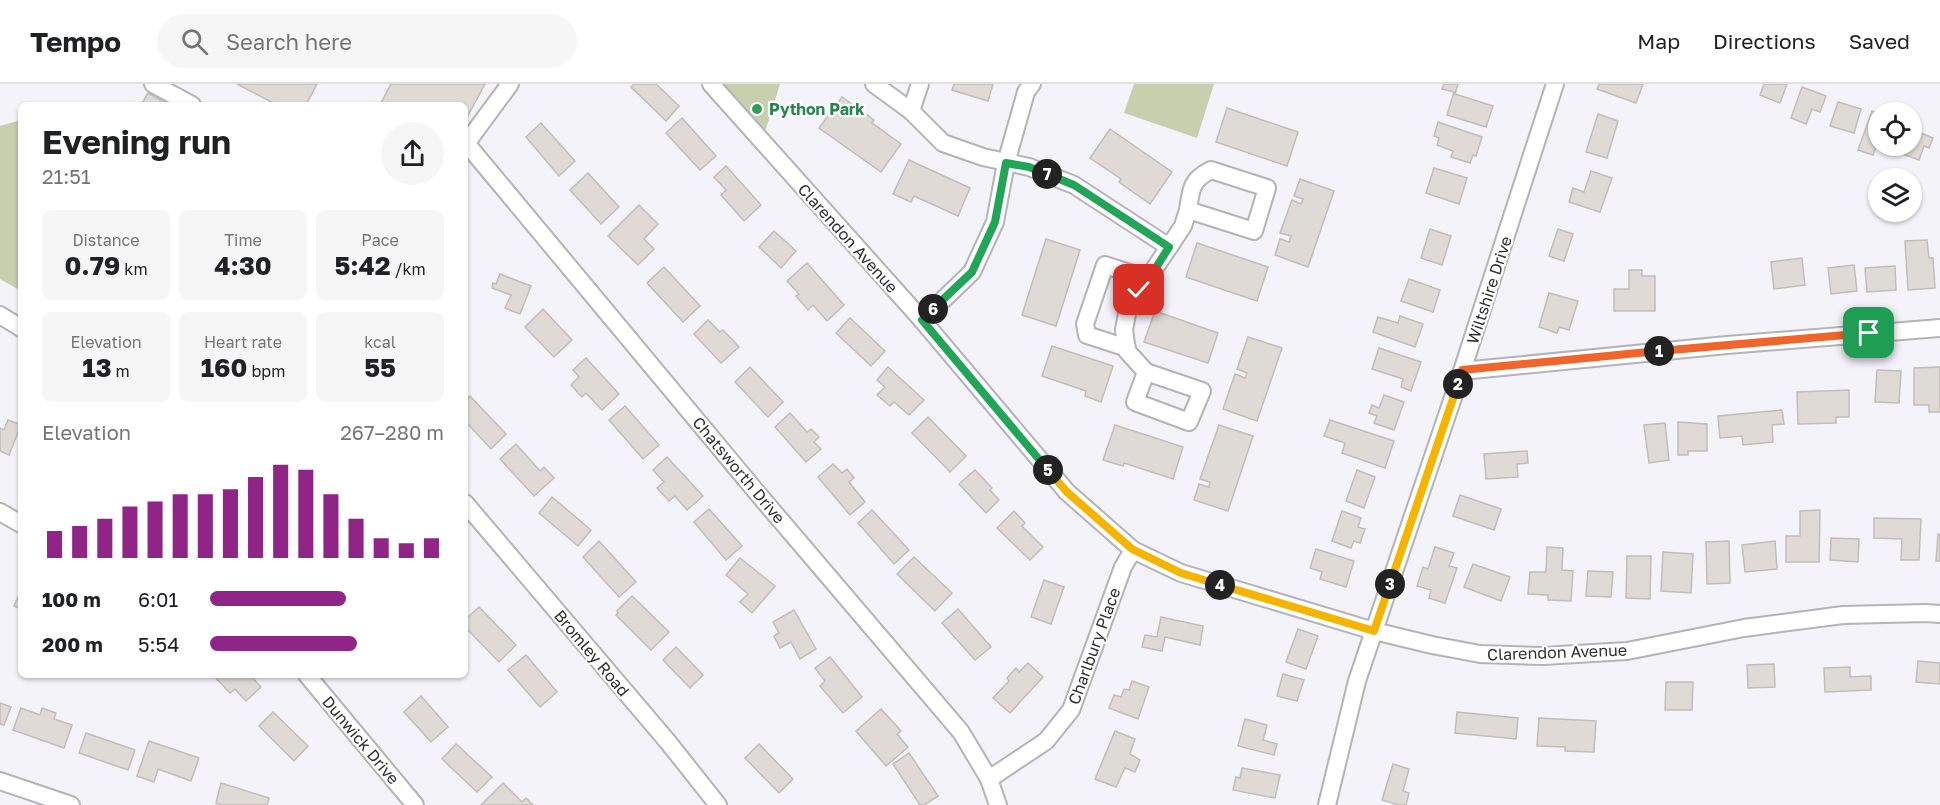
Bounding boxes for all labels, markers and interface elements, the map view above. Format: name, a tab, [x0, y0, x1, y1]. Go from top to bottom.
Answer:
search box	[157, 14, 577, 68]
text: Tempo	[30, 25, 121, 58]
icon: search	[178, 25, 211, 58]
text: Search here	[226, 28, 352, 55]
text: Map	[1637, 28, 1680, 54]
text: Directions	[1713, 28, 1816, 54]
text: Saved	[1849, 28, 1910, 54]
place label: Python Park	[769, 99, 865, 119]
marker: Python Park	[750, 102, 764, 116]
map controls	[1868, 102, 1922, 222]
button: locate	[1868, 102, 1922, 156]
text: Evening run	[42, 122, 231, 161]
button: share	[381, 122, 444, 185]
pin: 7	[1032, 159, 1062, 189]
text: 21:51	[42, 164, 91, 188]
text: 7	[1043, 164, 1051, 184]
button: layers	[1868, 168, 1922, 222]
street label: Clarendon Avenue	[794, 179, 902, 297]
text: Distance	[72, 230, 140, 250]
text: Time	[224, 230, 262, 250]
text: Pace	[361, 230, 399, 250]
street label: Wiltshire Drive	[1462, 233, 1516, 347]
text: 0.79	[64, 250, 120, 281]
text: 4:30	[214, 250, 272, 281]
text: 5:42	[334, 250, 391, 281]
text: km	[120, 259, 148, 279]
text: /km	[391, 259, 426, 279]
pin	[1113, 264, 1164, 315]
icon: check	[1122, 273, 1155, 306]
pin: 6	[918, 294, 948, 324]
text: 6	[928, 299, 938, 319]
pin	[1843, 307, 1894, 358]
icon: arrive	[1852, 316, 1885, 349]
text: Elevation	[70, 332, 142, 352]
text: Heart rate	[204, 332, 282, 352]
text: kcal	[364, 332, 396, 352]
pin: 1	[1644, 336, 1674, 366]
text: 1	[1655, 341, 1663, 361]
text: 13	[82, 352, 112, 383]
text: 160	[201, 352, 247, 383]
text: 55	[364, 352, 396, 383]
text: m	[112, 361, 130, 381]
text: bpm	[247, 361, 285, 381]
pin: 2	[1443, 369, 1473, 399]
text: 2	[1453, 374, 1463, 394]
street label: Chatsworth Drive	[688, 412, 790, 528]
text: Elevation	[42, 420, 131, 444]
text: 267–280 m	[340, 420, 444, 444]
pin: 5	[1033, 455, 1063, 485]
text: 5	[1043, 460, 1053, 480]
pin: 3	[1375, 569, 1405, 599]
pin: 4	[1205, 570, 1235, 600]
text: 3	[1385, 574, 1395, 594]
text: 4	[1215, 575, 1225, 595]
street label: Charlbury Place	[1064, 585, 1124, 707]
text: 100 m	[42, 587, 101, 611]
text: 6:01	[138, 587, 178, 611]
street label: Bromley Road	[550, 606, 634, 700]
text: 200 m	[42, 632, 103, 656]
text: 5:54	[138, 632, 179, 656]
street label: Clarendon Avenue	[1487, 640, 1627, 664]
street label: Dunwick Drive	[318, 692, 404, 788]

